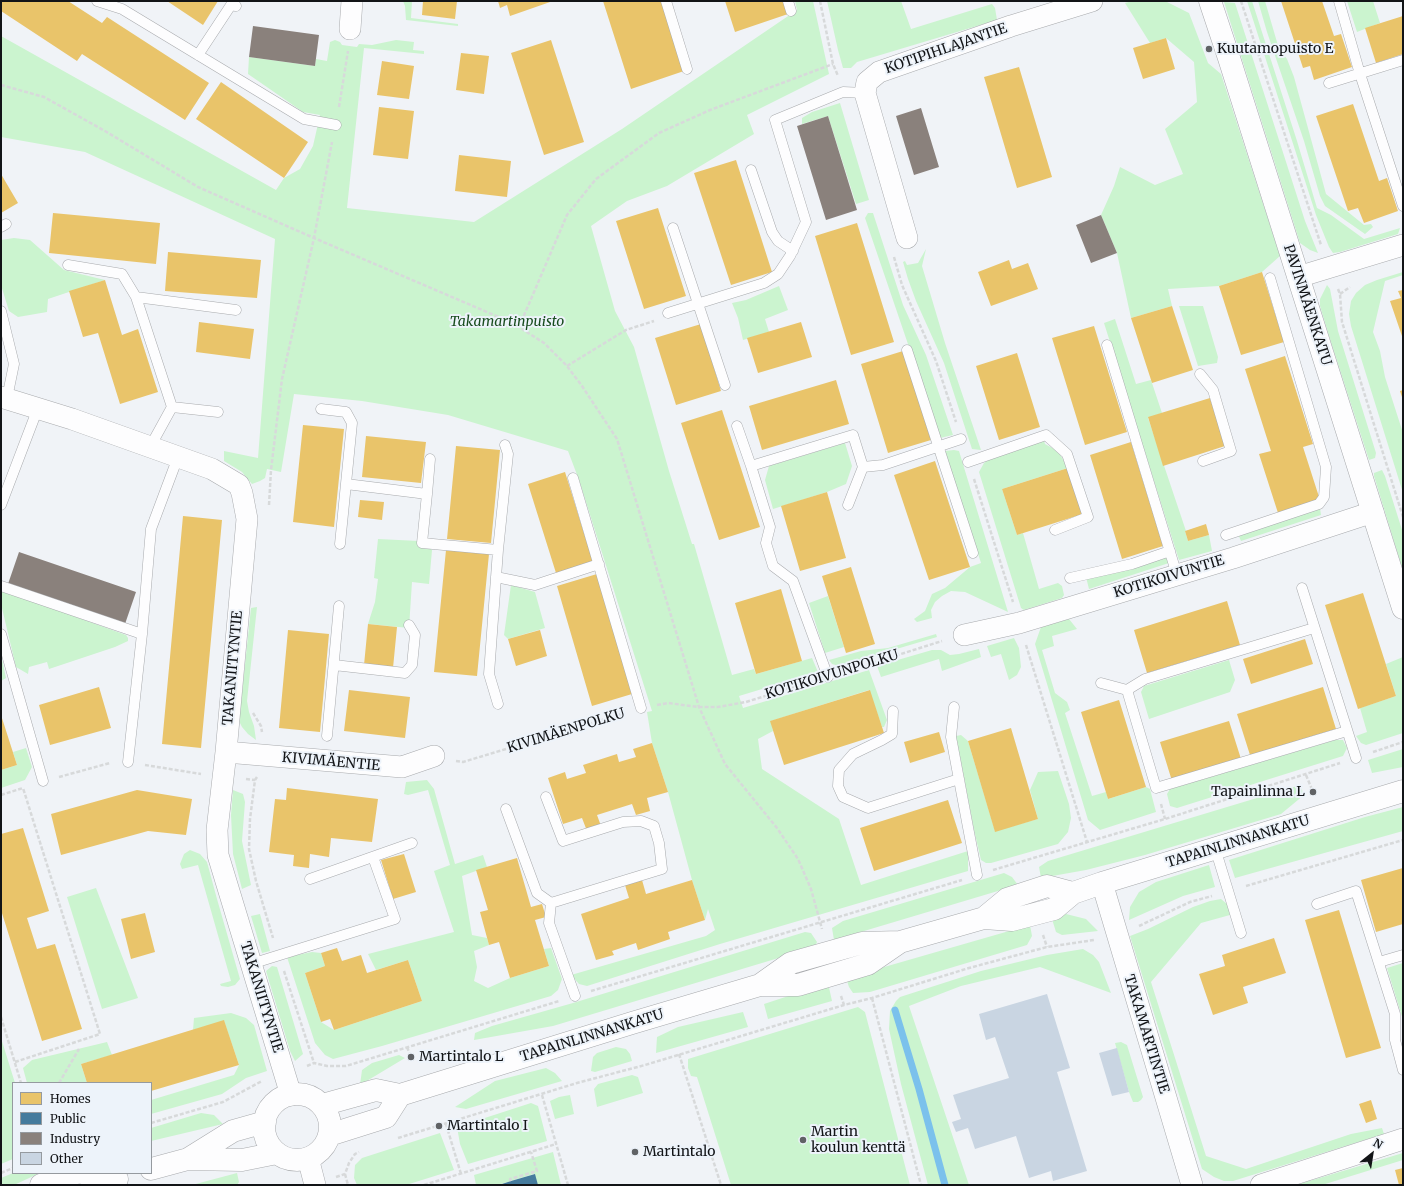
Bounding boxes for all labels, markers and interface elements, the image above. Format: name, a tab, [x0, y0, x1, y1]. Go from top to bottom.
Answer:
street label: KOTIPIHLAJANTIE	[883, 20, 1009, 78]
place label: Kuutamopuisto E	[1217, 41, 1333, 57]
marker: Kuutamopuisto E	[1204, 44, 1214, 54]
street label: PAVINMÄENKATU	[1279, 242, 1335, 368]
park label: Takamartinpuisto	[450, 314, 564, 330]
street label: KOTIKOIVUNTIE	[1112, 552, 1226, 602]
street label: TAKANIITYNTIE	[220, 610, 246, 726]
street label: KOTIKOIVUNPOLKU	[763, 647, 901, 703]
street label: KIVIMÄENPOLKU	[505, 705, 627, 757]
street label: KIVIMÄENTIE	[281, 749, 381, 775]
place label: Tapainlinna L	[1211, 784, 1305, 800]
marker: Tapainlinna L	[1308, 787, 1318, 797]
street label: TAPAINLINNANKATU	[1164, 812, 1312, 872]
street label: TAKANIITYNTIE	[236, 940, 286, 1054]
street label: TAKAMARTINTIE	[1120, 973, 1172, 1095]
street label: TAPAINLINNANKATU	[518, 1006, 666, 1066]
place label: Martintalo L	[419, 1049, 503, 1065]
marker: Martintalo L	[406, 1052, 416, 1062]
legend	[12, 1082, 152, 1174]
text: Homes	[50, 1091, 91, 1106]
text: Public	[50, 1111, 86, 1126]
place label: Martintalo I	[447, 1118, 528, 1134]
marker: Martintalo I	[434, 1121, 444, 1131]
place label: Martin koulun kenttä	[811, 1124, 905, 1156]
text: Industry	[50, 1131, 100, 1146]
north arrow	[1352, 1134, 1392, 1174]
marker: Martin koulun kenttä	[798, 1135, 808, 1145]
text: N	[1371, 1135, 1385, 1152]
place label: Martintalo	[643, 1144, 715, 1160]
marker: Martintalo	[630, 1147, 640, 1157]
text: Other	[50, 1151, 83, 1166]

